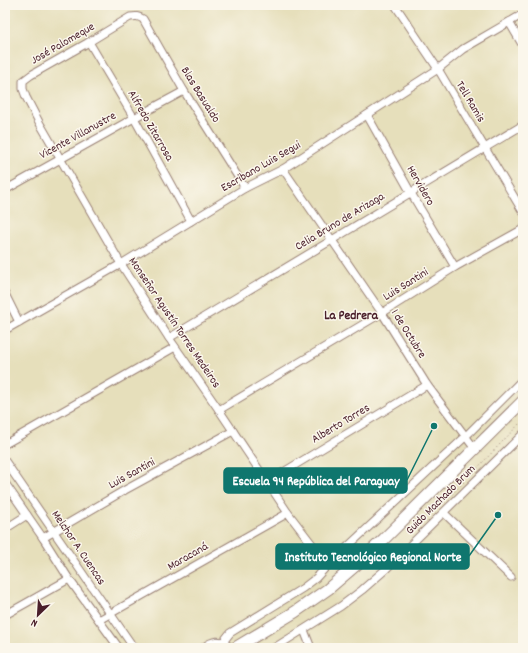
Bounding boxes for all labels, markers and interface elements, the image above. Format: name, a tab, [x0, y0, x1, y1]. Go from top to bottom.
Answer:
street label: José Palomeque	[28, 19, 98, 69]
street label: Blas Basualdo	[176, 64, 224, 126]
street label: Tell Ramis	[451, 78, 489, 126]
street label: Alfredo Zitarrosa	[123, 87, 177, 165]
street label: Vicente Villanustre	[37, 108, 119, 164]
street label: Escribano Luis Segui	[218, 137, 304, 197]
street label: Hervidero	[402, 163, 438, 209]
street label: Celia Bruno de Arizaga	[292, 188, 388, 255]
street label: Monseñor Agustín Torres Medeiros	[124, 254, 224, 392]
street label: Luis Santini	[380, 264, 432, 306]
street label: 1 de Octubre	[386, 306, 430, 362]
district label: La Pedrera	[324, 307, 379, 326]
street label: Alberto Torres	[309, 400, 373, 448]
street label: Luis Santini	[106, 454, 158, 494]
street label: Guido Machado Brum	[402, 461, 480, 539]
callout: Escuela 94 República del Paraguay	[224, 468, 407, 493]
text: Escuela 94 República del Paraguay	[233, 473, 400, 492]
street label: Melchor A. Cuencas	[47, 507, 109, 589]
street label: Maracaná	[164, 538, 212, 576]
callout: Instituto Tecnológico Regional Norte	[276, 544, 469, 569]
text: Instituto Tecnológico Regional Norte	[284, 549, 462, 568]
north arrow	[18, 595, 58, 635]
text: N	[28, 614, 40, 631]

